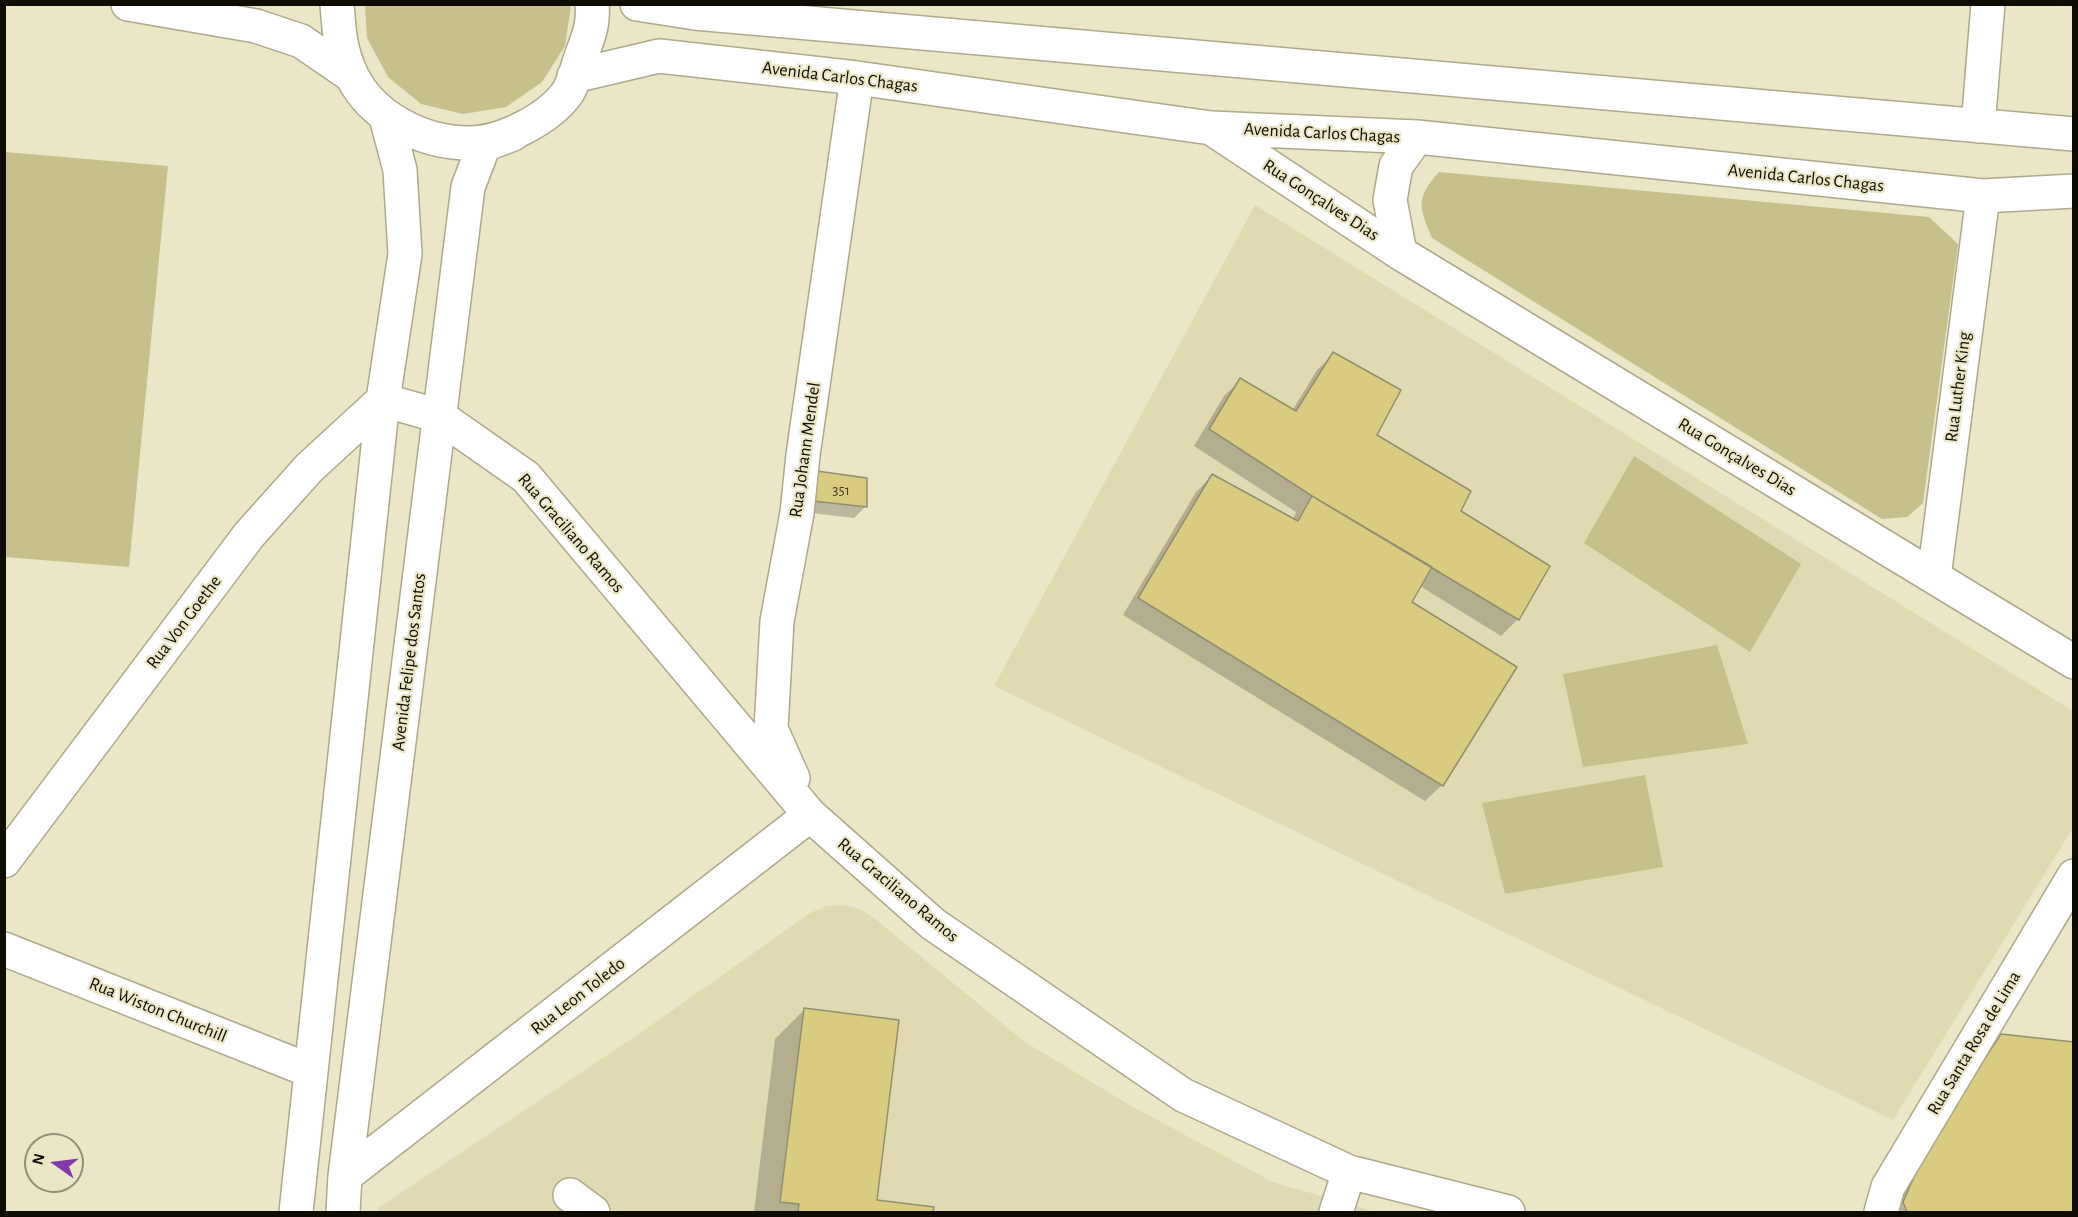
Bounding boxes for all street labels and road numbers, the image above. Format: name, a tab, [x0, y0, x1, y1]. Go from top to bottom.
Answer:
street label: Avenida Carlos Chagas	[761, 57, 919, 97]
street label: Avenida Carlos Chagas	[1243, 118, 1401, 148]
street label: Rua Gonçalves Dias	[1259, 154, 1383, 246]
street label: Avenida Carlos Chagas	[1727, 159, 1885, 197]
street label: Rua Luther King	[1941, 331, 1975, 443]
street label: Rua Johann Mendel	[785, 381, 825, 519]
street label: Rua Gonçalves Dias	[1674, 413, 1800, 501]
street label: Rua Graciliano Ramos	[513, 469, 629, 597]
street label: Rua Von Goethe	[142, 571, 226, 673]
street label: Avenida Felipe dos Santos	[387, 572, 431, 752]
street label: Rua Graciliano Ramos	[833, 833, 963, 947]
street label: Rua Leon Toledo	[526, 952, 630, 1040]
street label: Rua Santa Rosa de Lima	[1923, 967, 2025, 1119]
street label: Rua Wiston Churchill	[86, 973, 230, 1047]

